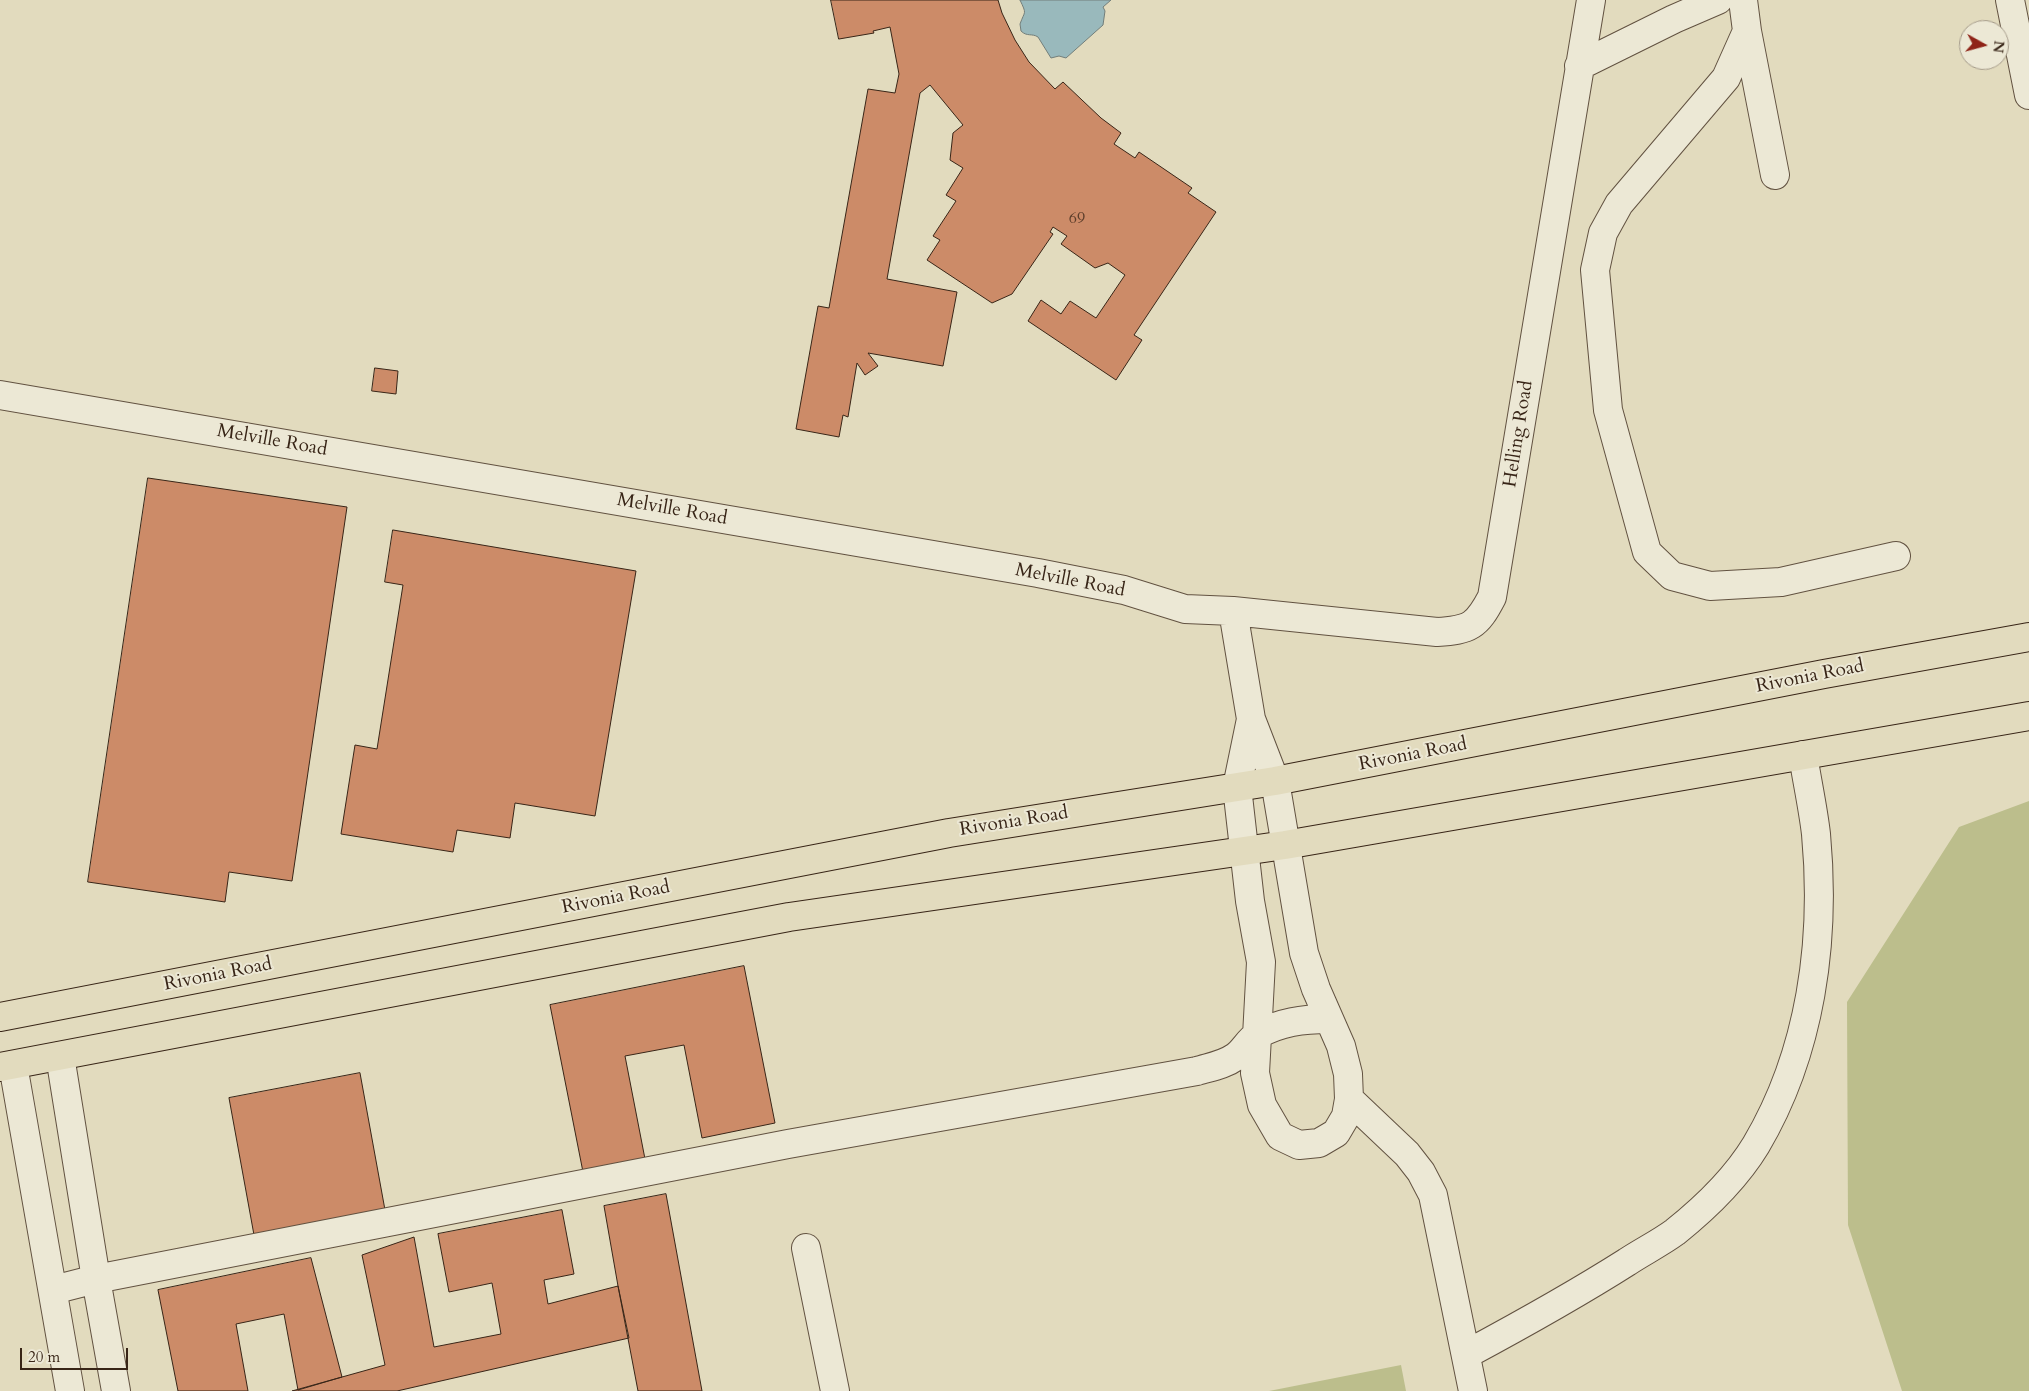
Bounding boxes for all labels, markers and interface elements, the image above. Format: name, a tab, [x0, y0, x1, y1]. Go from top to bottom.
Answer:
north arrow	[1959, 20, 2009, 70]
text: N	[1988, 40, 2009, 54]
house number: 69	[1069, 209, 1085, 229]
street label: Helling Road	[1499, 379, 1539, 489]
street label: Melville Road	[215, 420, 329, 462]
street label: Melville Road	[615, 489, 729, 531]
street label: Melville Road	[1013, 559, 1127, 603]
street label: Rivonia Road	[1754, 655, 1866, 699]
street label: Rivonia Road	[1357, 733, 1469, 777]
street label: Rivonia Road	[958, 802, 1070, 842]
street label: Rivonia Road	[560, 876, 672, 920]
street label: Rivonia Road	[162, 953, 274, 997]
scale bar	[22, 1338, 130, 1370]
text: 20 m	[28, 1347, 60, 1367]

